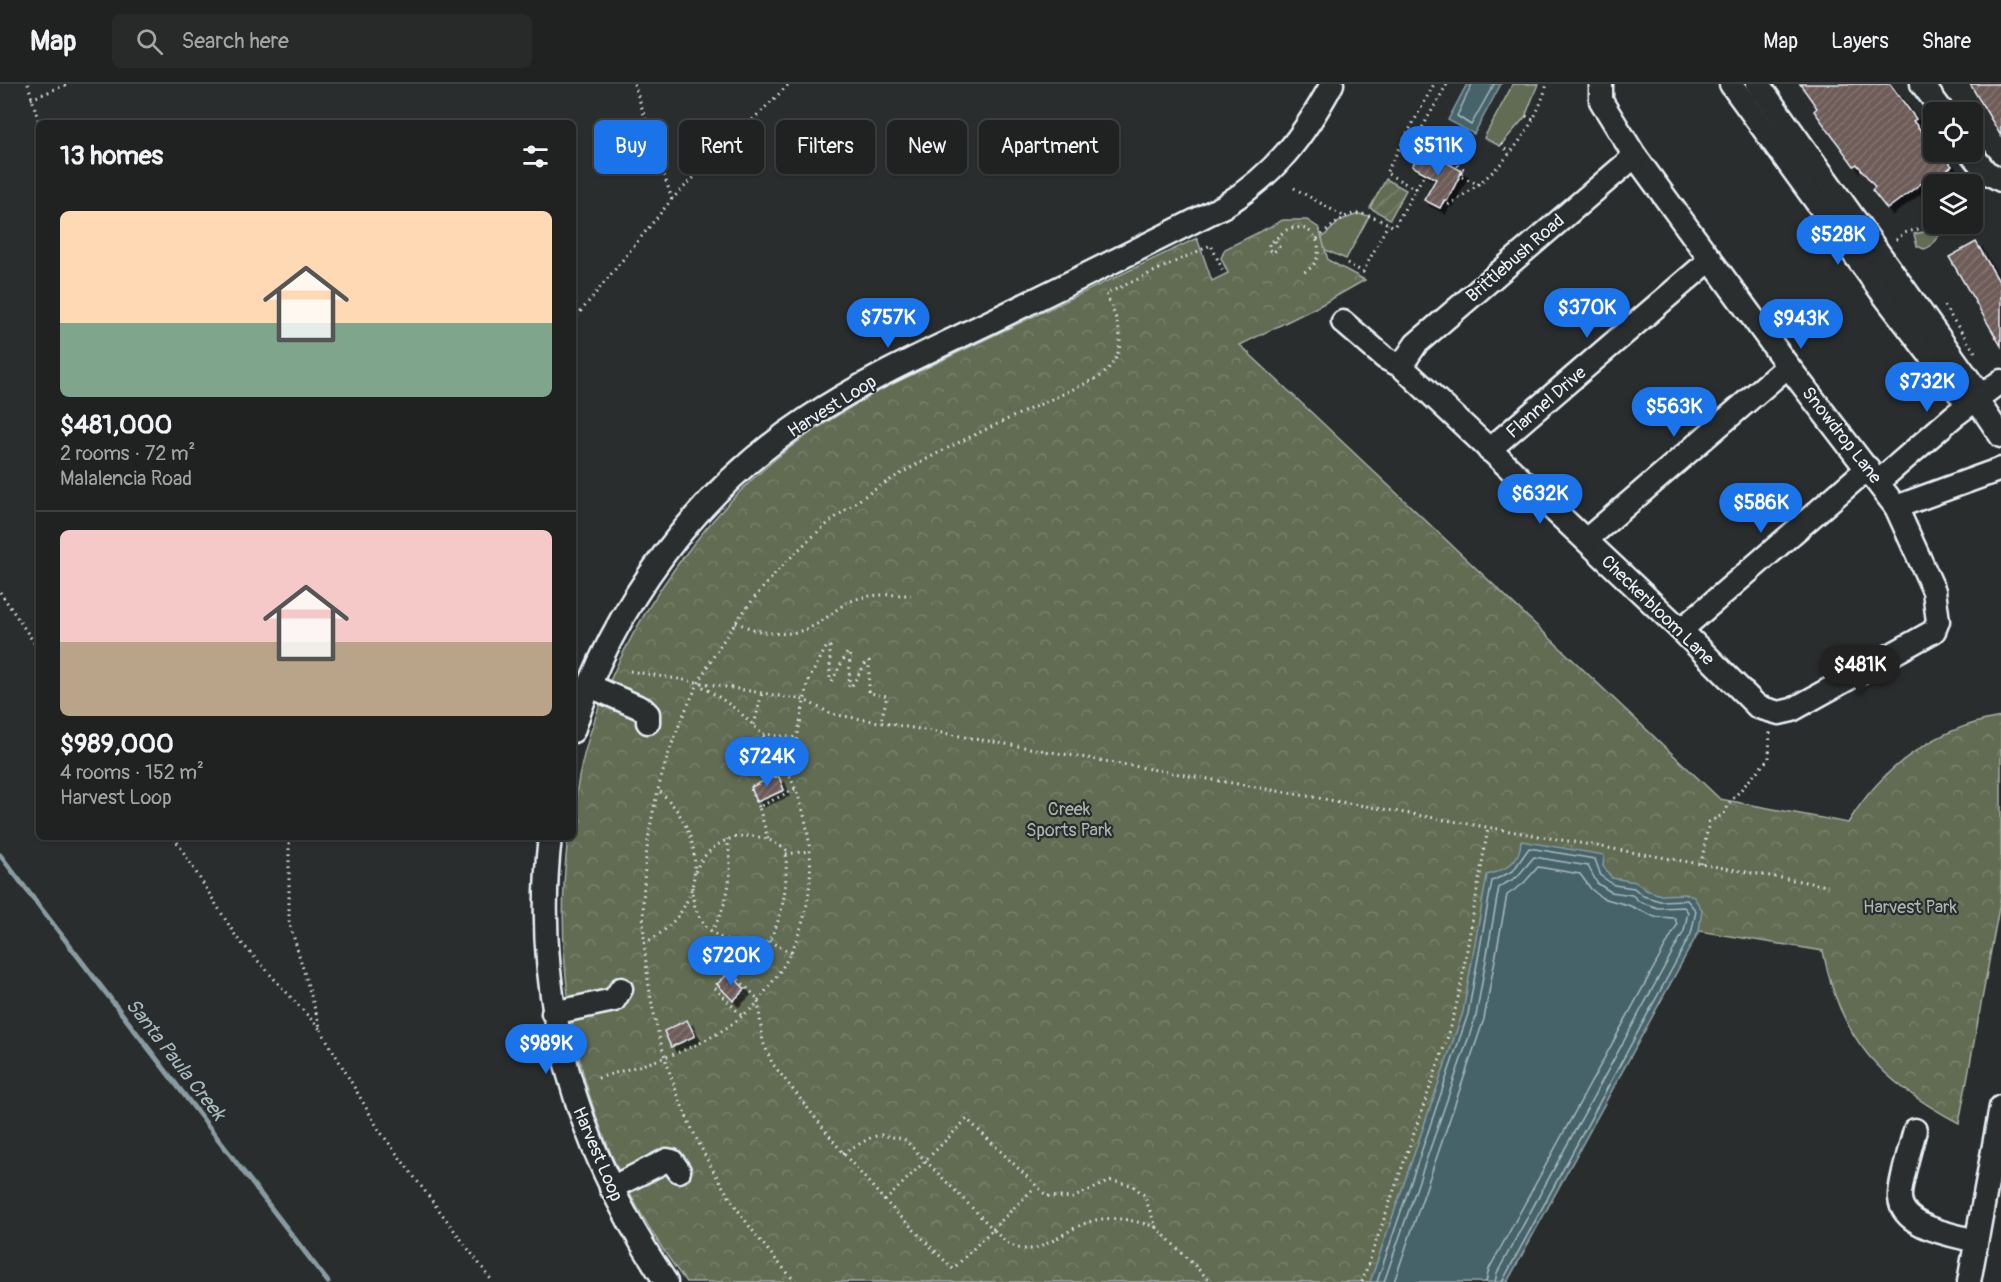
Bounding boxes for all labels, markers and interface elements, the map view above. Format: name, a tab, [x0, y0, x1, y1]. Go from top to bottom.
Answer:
search box	[112, 14, 532, 68]
text: Map	[30, 24, 76, 59]
icon: search	[133, 25, 166, 58]
text: Search here	[181, 27, 289, 55]
text: Map	[1763, 28, 1798, 55]
text: Layers	[1831, 28, 1889, 55]
text: Share	[1922, 28, 1971, 55]
map controls	[1923, 102, 1983, 234]
button: locate	[1923, 102, 1983, 162]
chip: Buy	[594, 120, 667, 174]
chip: Rent	[679, 120, 764, 174]
chip: Filters	[776, 120, 875, 174]
chip: New	[887, 120, 967, 174]
chip: Apartment	[979, 120, 1119, 174]
pin: $511K	[1396, 126, 1480, 177]
text: $511K	[1413, 133, 1463, 158]
text: 13 homes	[60, 140, 163, 172]
icon: filters	[519, 140, 552, 173]
button: layers	[1923, 174, 1983, 234]
street label: Brittlebush Road	[1461, 209, 1569, 307]
pin: $528K	[1796, 215, 1880, 266]
text: $528K	[1811, 222, 1866, 247]
icon: home	[252, 250, 360, 358]
pin: $370K	[1545, 288, 1629, 339]
text: $370K	[1558, 295, 1616, 320]
pin: $757K	[846, 298, 930, 349]
pin: $943K	[1759, 299, 1843, 350]
text: $757K	[861, 305, 915, 330]
text: $943K	[1773, 306, 1829, 331]
street label: Flannel Drive	[1501, 361, 1591, 443]
pin: $732K	[1885, 362, 1969, 413]
text: $732K	[1899, 369, 1955, 394]
street label: Harvest Loop	[784, 370, 881, 443]
street label: Snowdrop Lane	[1797, 382, 1887, 489]
pin: $563K	[1632, 387, 1716, 438]
text: $563K	[1646, 394, 1702, 419]
text: $481,000	[60, 409, 172, 441]
text: 2 rooms · 72 m²	[60, 441, 195, 466]
text: Malalencia Road	[60, 466, 192, 491]
pin: $632K	[1498, 474, 1582, 525]
text: $632K	[1512, 481, 1568, 506]
pin: $586K	[1719, 483, 1803, 534]
text: $586K	[1733, 490, 1789, 515]
street label: Checkerbloom Lane	[1596, 550, 1719, 671]
icon: home	[252, 569, 360, 677]
pin: $481K	[1818, 645, 1902, 696]
text: $481K	[1834, 652, 1886, 677]
text: $989,000	[60, 728, 174, 760]
pin: $724K	[725, 737, 809, 788]
text: $724K	[739, 744, 795, 769]
text: 4 rooms · 152 m²	[60, 760, 204, 785]
text: Harvest Loop	[60, 785, 172, 810]
park label: Creek Sports Park	[1026, 798, 1112, 842]
park label: Harvest Park	[1863, 896, 1957, 919]
pin: $720K	[689, 936, 773, 987]
text: $720K	[702, 943, 760, 968]
water label: Santa Paula Creek	[120, 993, 232, 1127]
pin: $989K	[504, 1024, 588, 1075]
text: $989K	[519, 1031, 573, 1056]
street label: Harvest Loop	[567, 1103, 628, 1205]

